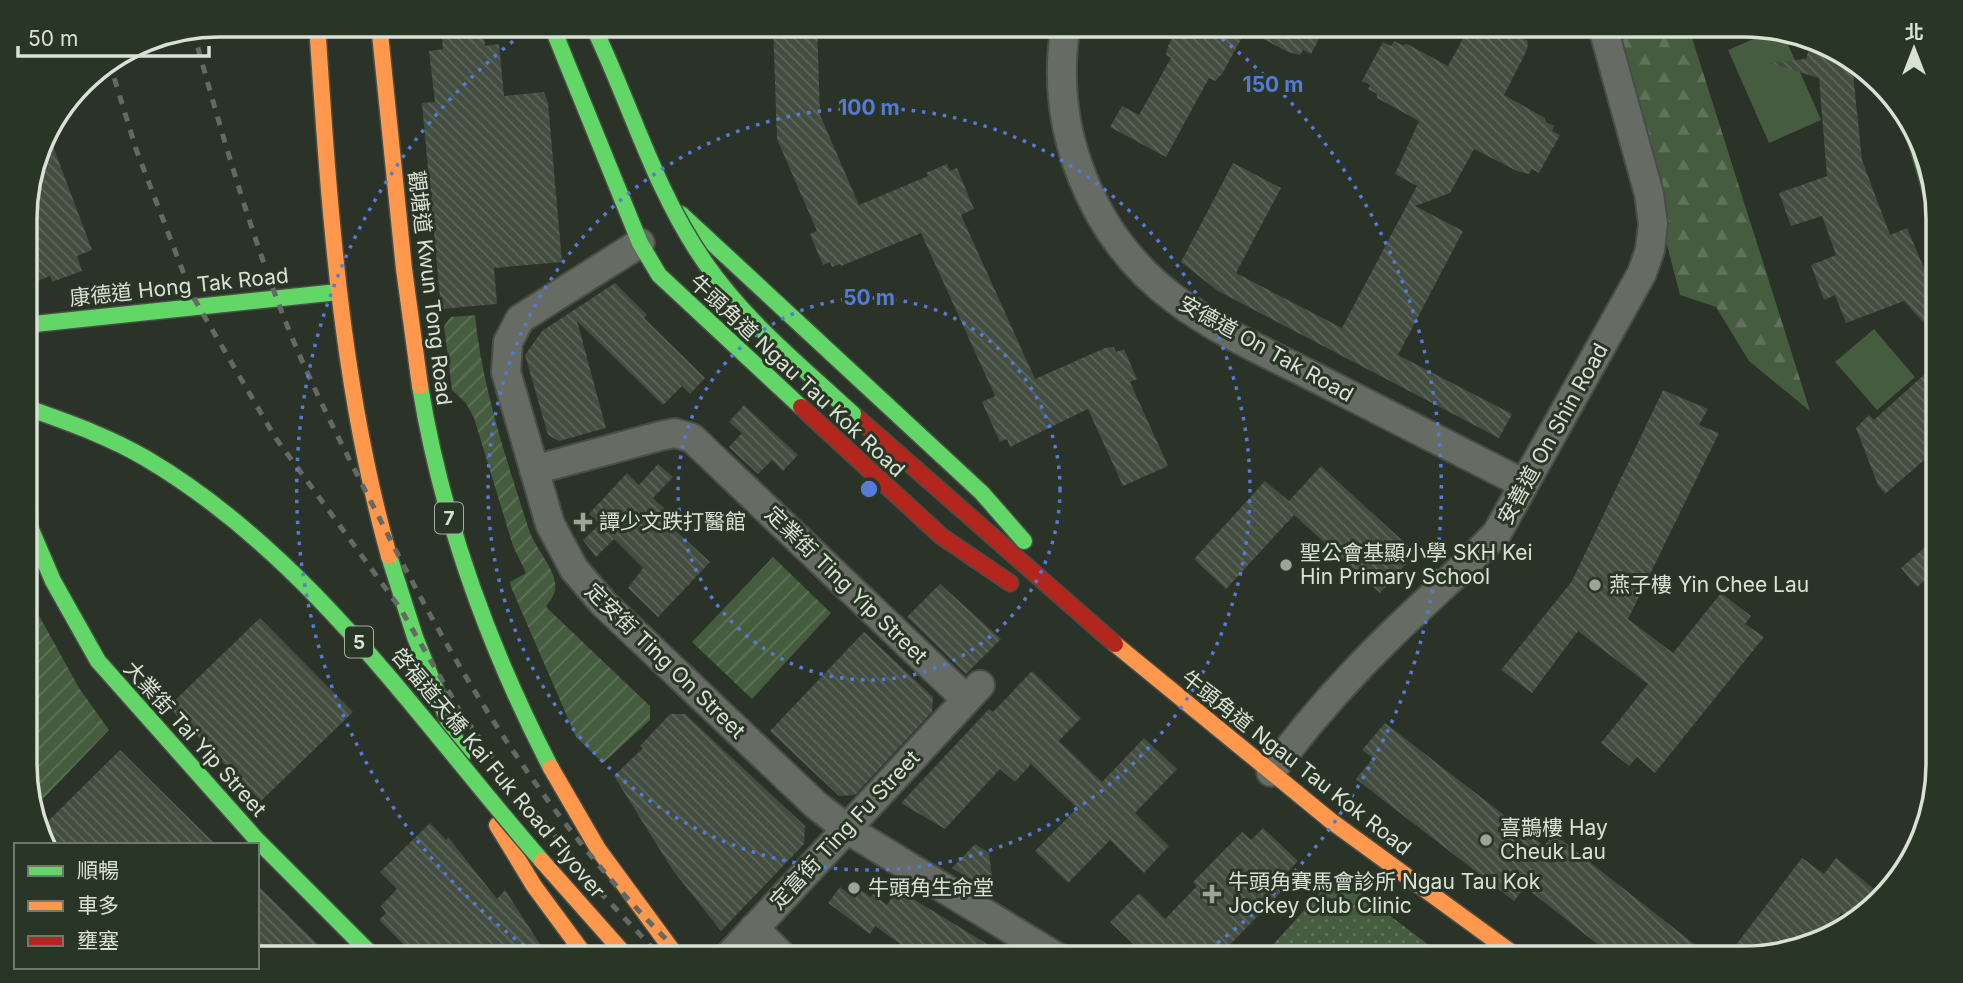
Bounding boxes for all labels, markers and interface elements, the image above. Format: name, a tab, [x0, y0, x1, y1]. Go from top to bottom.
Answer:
scale bar	[18, 14, 208, 58]
north arrow	[1879, 14, 1949, 84]
text: 北	[1904, 21, 1924, 44]
text: 50 m	[28, 26, 78, 51]
text: 150 m	[1243, 72, 1303, 97]
text: 100 m	[838, 95, 900, 120]
street label: 觀塘道 Kwun Tong Road	[404, 169, 457, 407]
street label: 康德道 Hong Tak Road	[68, 263, 290, 310]
street label: 牛頭角道 Ngau Tau Kok Road	[685, 269, 910, 482]
text: 50 m	[843, 285, 895, 310]
street label: 安德道 On Tak Road	[1175, 290, 1358, 407]
street label: 安善道 On Shin Road	[1492, 339, 1613, 529]
centre of rings	[857, 477, 881, 501]
street label: 定業街 Ting Yip Street	[760, 501, 933, 669]
road number: 7	[435, 503, 463, 534]
place label: 譚少文跌打醫館	[599, 509, 746, 534]
marker: 譚少文跌打醫館	[573, 512, 593, 532]
place label: 聖公會基顯小學 SKH Kei Hin Primary School	[1300, 540, 1533, 589]
marker: 聖公會基顯小學 SKH Kei Hin Primary School	[1278, 557, 1294, 573]
place label: 燕子樓 Yin Chee Lau	[1609, 572, 1809, 597]
marker: 燕子樓 Yin Chee Lau	[1587, 577, 1603, 593]
street label: 定安街 Ting On Street	[580, 578, 751, 743]
road number: 5	[345, 626, 373, 657]
street label: 啓福道天橋 Kai Fuk Road Flyover	[386, 643, 610, 903]
street label: 大業街 Tai Yip Street	[119, 656, 272, 822]
street label: 牛頭角道 Ngau Tau Kok Road	[1176, 665, 1416, 860]
street label: 定富街 Ting Fu Street	[765, 745, 925, 914]
place label: 喜鵲樓 Hay Cheuk Lau	[1500, 815, 1608, 864]
marker: 喜鵲樓 Hay Cheuk Lau	[1478, 832, 1494, 848]
legend	[14, 843, 259, 969]
text: 順暢	[77, 858, 119, 883]
place label: 牛頭角賽馬會診所 Ngau Tau Kok Jockey Club Clinic	[1228, 869, 1541, 918]
place label: 牛頭角生命堂	[868, 875, 994, 900]
marker: 牛頭角生命堂	[846, 880, 862, 896]
marker: 牛頭角賽馬會診所 Ngau Tau Kok Jockey Club Clinic	[1202, 884, 1222, 904]
text: 車多	[77, 893, 119, 918]
text: 壅塞	[77, 928, 119, 953]

